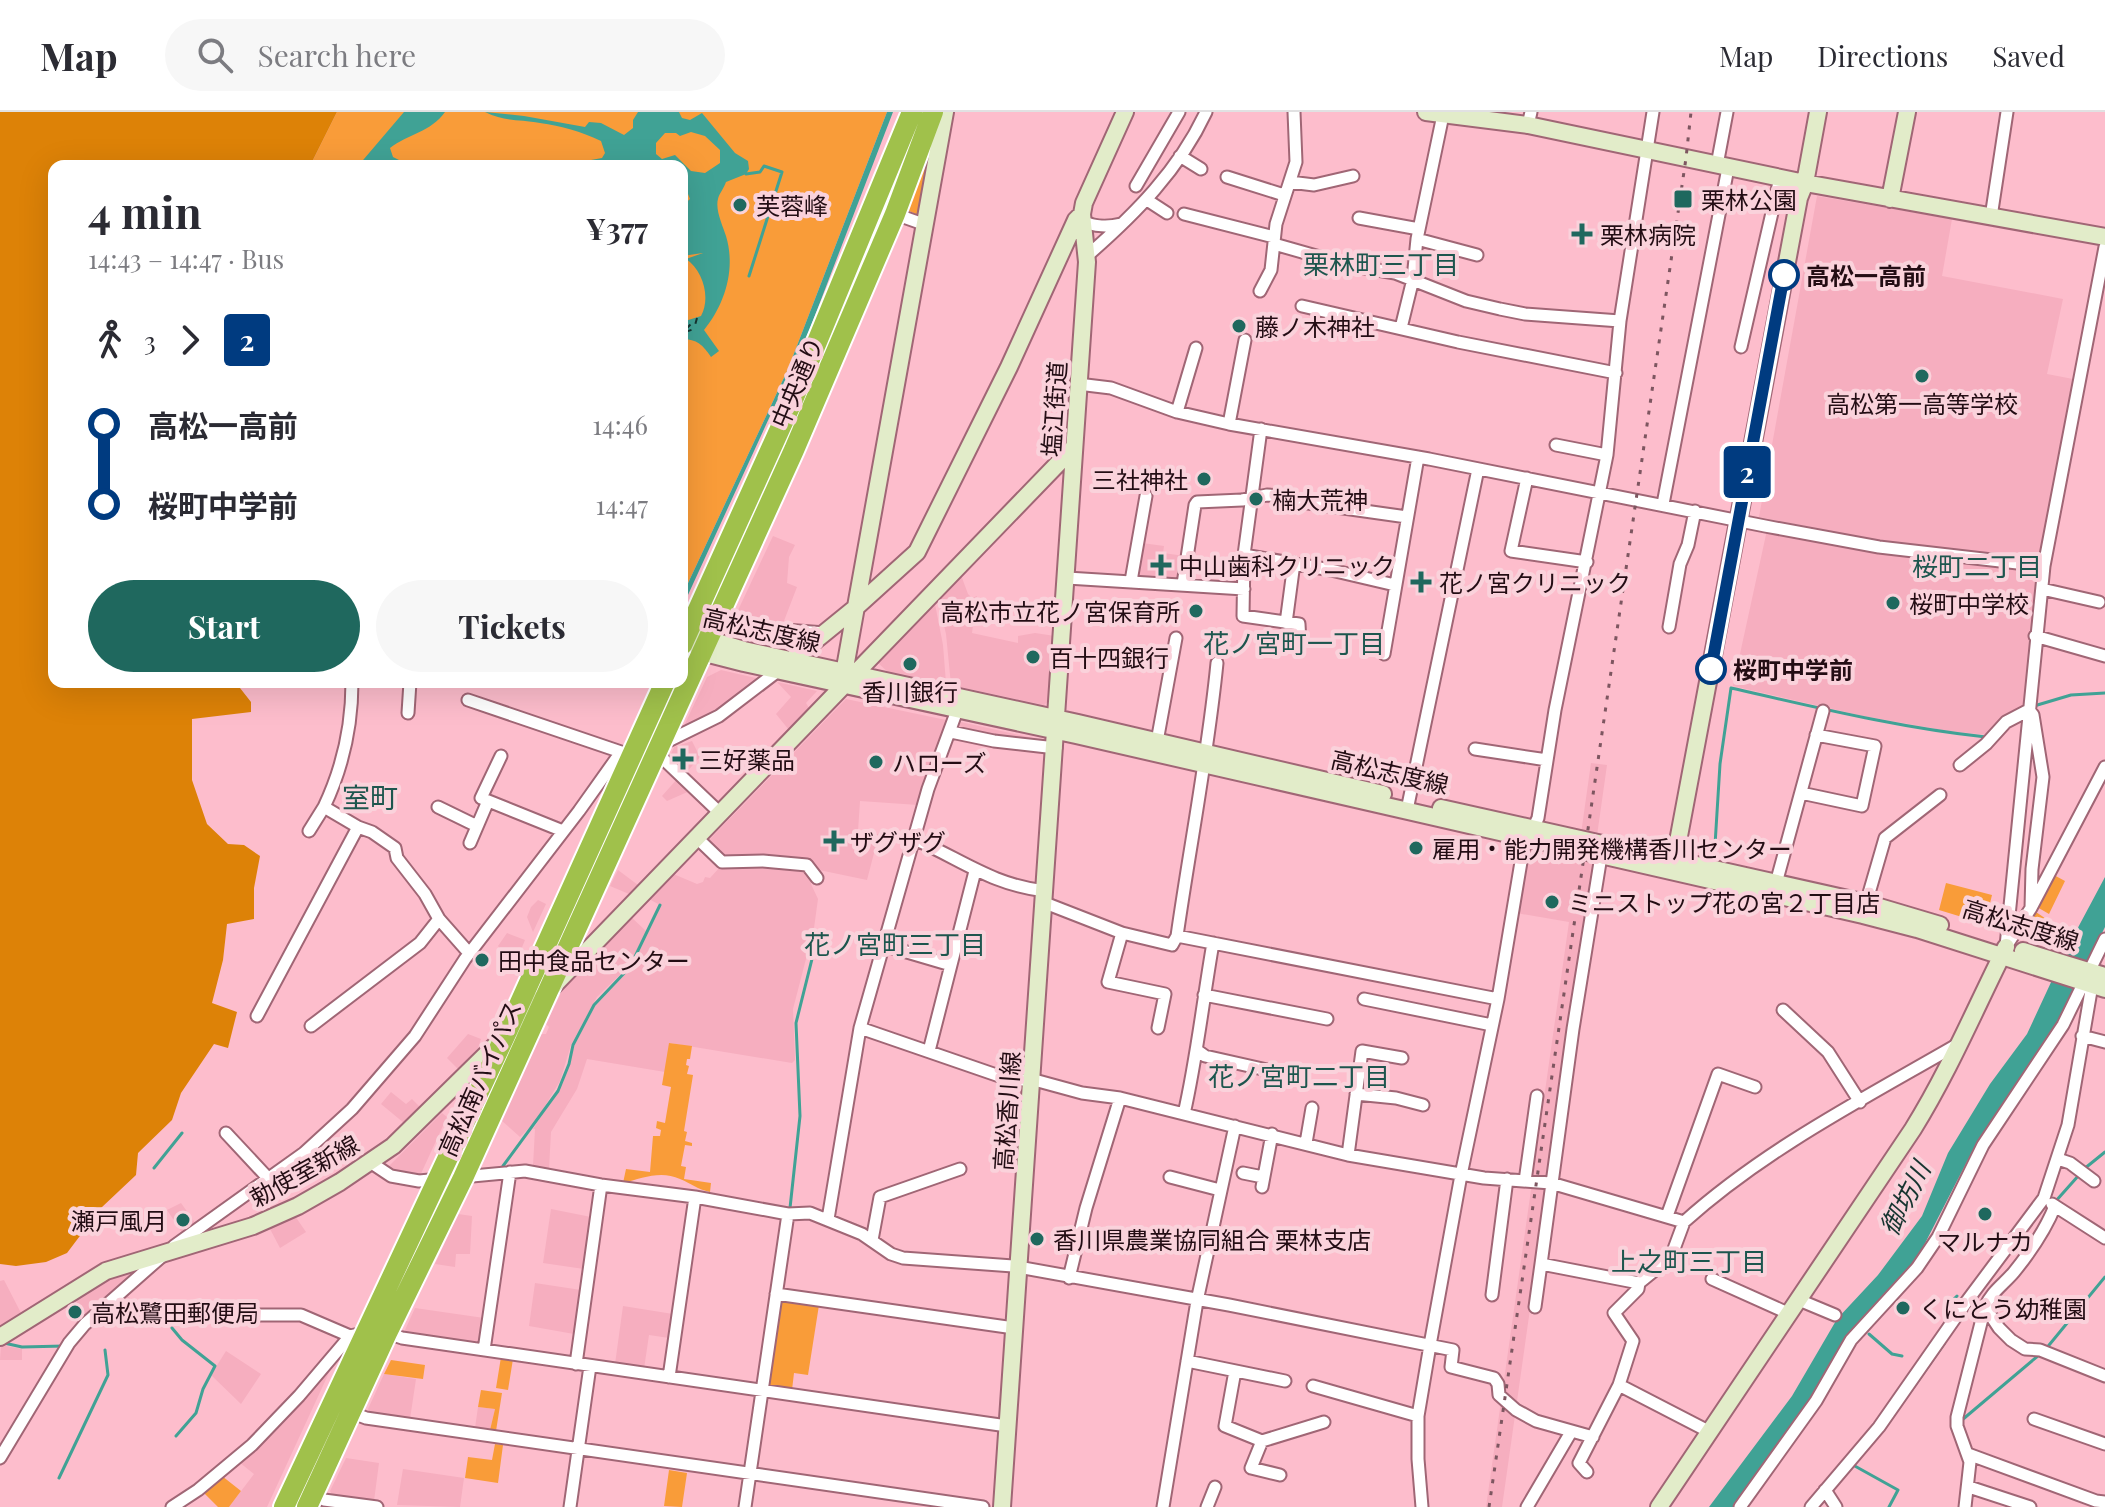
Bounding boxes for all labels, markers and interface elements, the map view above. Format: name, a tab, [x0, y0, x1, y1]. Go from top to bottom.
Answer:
search box	[165, 19, 725, 91]
text: Map	[40, 30, 117, 81]
icon: search	[193, 33, 237, 77]
text: Search here	[257, 35, 416, 75]
text: Map	[1719, 37, 1773, 74]
text: Directions	[1817, 37, 1948, 74]
text: Saved	[1992, 37, 2065, 74]
text: 4 min	[88, 181, 202, 240]
place label: 栗林公園	[1701, 183, 1797, 215]
marker: 栗林公園	[1672, 188, 1694, 210]
place label: 芙蓉峰	[756, 189, 828, 221]
marker: 芙蓉峰	[731, 196, 749, 214]
text: ¥377	[586, 208, 648, 248]
place label: 栗林病院	[1600, 218, 1696, 250]
marker: 栗林病院	[1571, 223, 1593, 245]
text: 14:43 – 14:47 · Bus	[88, 241, 284, 276]
district label: 栗林町三丁目	[1303, 246, 1459, 281]
place label: 高松一高前	[1806, 259, 1926, 291]
marker: 高松一高前	[1769, 260, 1799, 290]
place label: 藤ノ木神社	[1255, 310, 1375, 342]
marker: 藤ノ木神社	[1230, 317, 1248, 335]
icon: walk	[88, 318, 132, 362]
icon: forward	[168, 318, 212, 362]
text: 2	[240, 321, 254, 358]
text: 3	[144, 323, 156, 358]
street label: 中央通り	[763, 332, 829, 432]
street label: 塩江街道	[1034, 360, 1072, 458]
marker: 高松第一高等学校	[1913, 367, 1931, 385]
place label: 高松第一高等学校	[1826, 387, 2018, 419]
text: 高松一高前	[148, 405, 298, 445]
text: 14:46	[592, 407, 648, 442]
line badge: 2	[1721, 446, 1773, 498]
text: 2	[1740, 453, 1754, 490]
place label: 三社神社	[1092, 463, 1188, 495]
marker: 三社神社	[1195, 470, 1213, 488]
place label: 楠大荒神	[1272, 483, 1368, 515]
text: 桜町中学前	[148, 485, 298, 525]
text: 14:47	[596, 487, 648, 522]
marker: 楠大荒神	[1247, 490, 1265, 508]
district label: 桜町二丁目	[1912, 548, 2042, 583]
place label: 中山歯科クリニック	[1179, 549, 1395, 581]
marker: 中山歯科クリニック	[1150, 554, 1172, 576]
place label: 花ノ宮クリニック	[1439, 566, 1631, 598]
marker: 花ノ宮クリニック	[1410, 571, 1432, 593]
button: Start	[88, 580, 360, 672]
button: Tickets	[376, 580, 648, 672]
place label: 桜町中学校	[1909, 587, 2029, 619]
marker: 桜町中学校	[1884, 594, 1902, 612]
place label: 高松市立花ノ宮保育所	[940, 595, 1180, 627]
street label: 高松志度線	[700, 600, 824, 658]
marker: 高松市立花ノ宮保育所	[1187, 602, 1205, 620]
district label: 花ノ宮町一丁目	[1203, 625, 1385, 660]
place label: 百十四銀行	[1049, 641, 1169, 673]
marker: 百十四銀行	[1024, 648, 1042, 666]
place label: 桜町中学前	[1733, 653, 1853, 685]
marker: 桜町中学前	[1696, 654, 1726, 684]
marker: 香川銀行	[901, 655, 919, 673]
place label: 香川銀行	[862, 675, 958, 707]
street label: 高松志度線	[1328, 742, 1452, 800]
place label: 三好薬品	[699, 743, 795, 775]
place label: ハローズ	[892, 746, 987, 778]
marker: 三好薬品	[674, 750, 692, 768]
marker: ハローズ	[867, 753, 885, 771]
district label: 室町	[342, 778, 398, 815]
place label: ザグザグ	[850, 825, 946, 857]
marker: ザグザグ	[825, 832, 843, 850]
place label: 雇用・能力開発機構香川センター	[1432, 832, 1792, 864]
marker: 雇用・能力開発機構香川センター	[1407, 839, 1425, 857]
place label: ミニストップ花の宮２丁目店	[1568, 886, 1880, 918]
street label: 高松志度線	[1959, 891, 2083, 957]
marker: ミニストップ花の宮２丁目店	[1543, 893, 1561, 911]
district label: 花ノ宮町三丁目	[804, 926, 986, 961]
place label: 田中食品センター	[498, 944, 690, 976]
marker: 田中食品センター	[473, 951, 491, 969]
street label: 高松南バイパス	[430, 995, 528, 1161]
street label: 高松香川線	[986, 1050, 1026, 1172]
district label: 花ノ宮町二丁目	[1208, 1058, 1390, 1093]
street label: 勅使室新線	[244, 1127, 364, 1213]
water label: 御坊川	[1871, 1153, 1939, 1241]
place label: 瀬戸風月	[71, 1204, 167, 1236]
marker: マルナカ	[1976, 1205, 1994, 1223]
marker: 瀬戸風月	[174, 1211, 192, 1229]
place label: 香川県農業協同組合 栗林支店	[1053, 1223, 1371, 1255]
place label: マルナカ	[1937, 1225, 2033, 1257]
marker: 香川県農業協同組合 栗林支店	[1028, 1230, 1046, 1248]
district label: 上之町三丁目	[1611, 1243, 1767, 1278]
place label: くにとう幼稚園	[1919, 1292, 2087, 1324]
place label: 高松鷺田郵便局	[91, 1296, 259, 1328]
marker: くにとう幼稚園	[1894, 1299, 1912, 1317]
marker: 高松鷺田郵便局	[66, 1303, 84, 1321]

